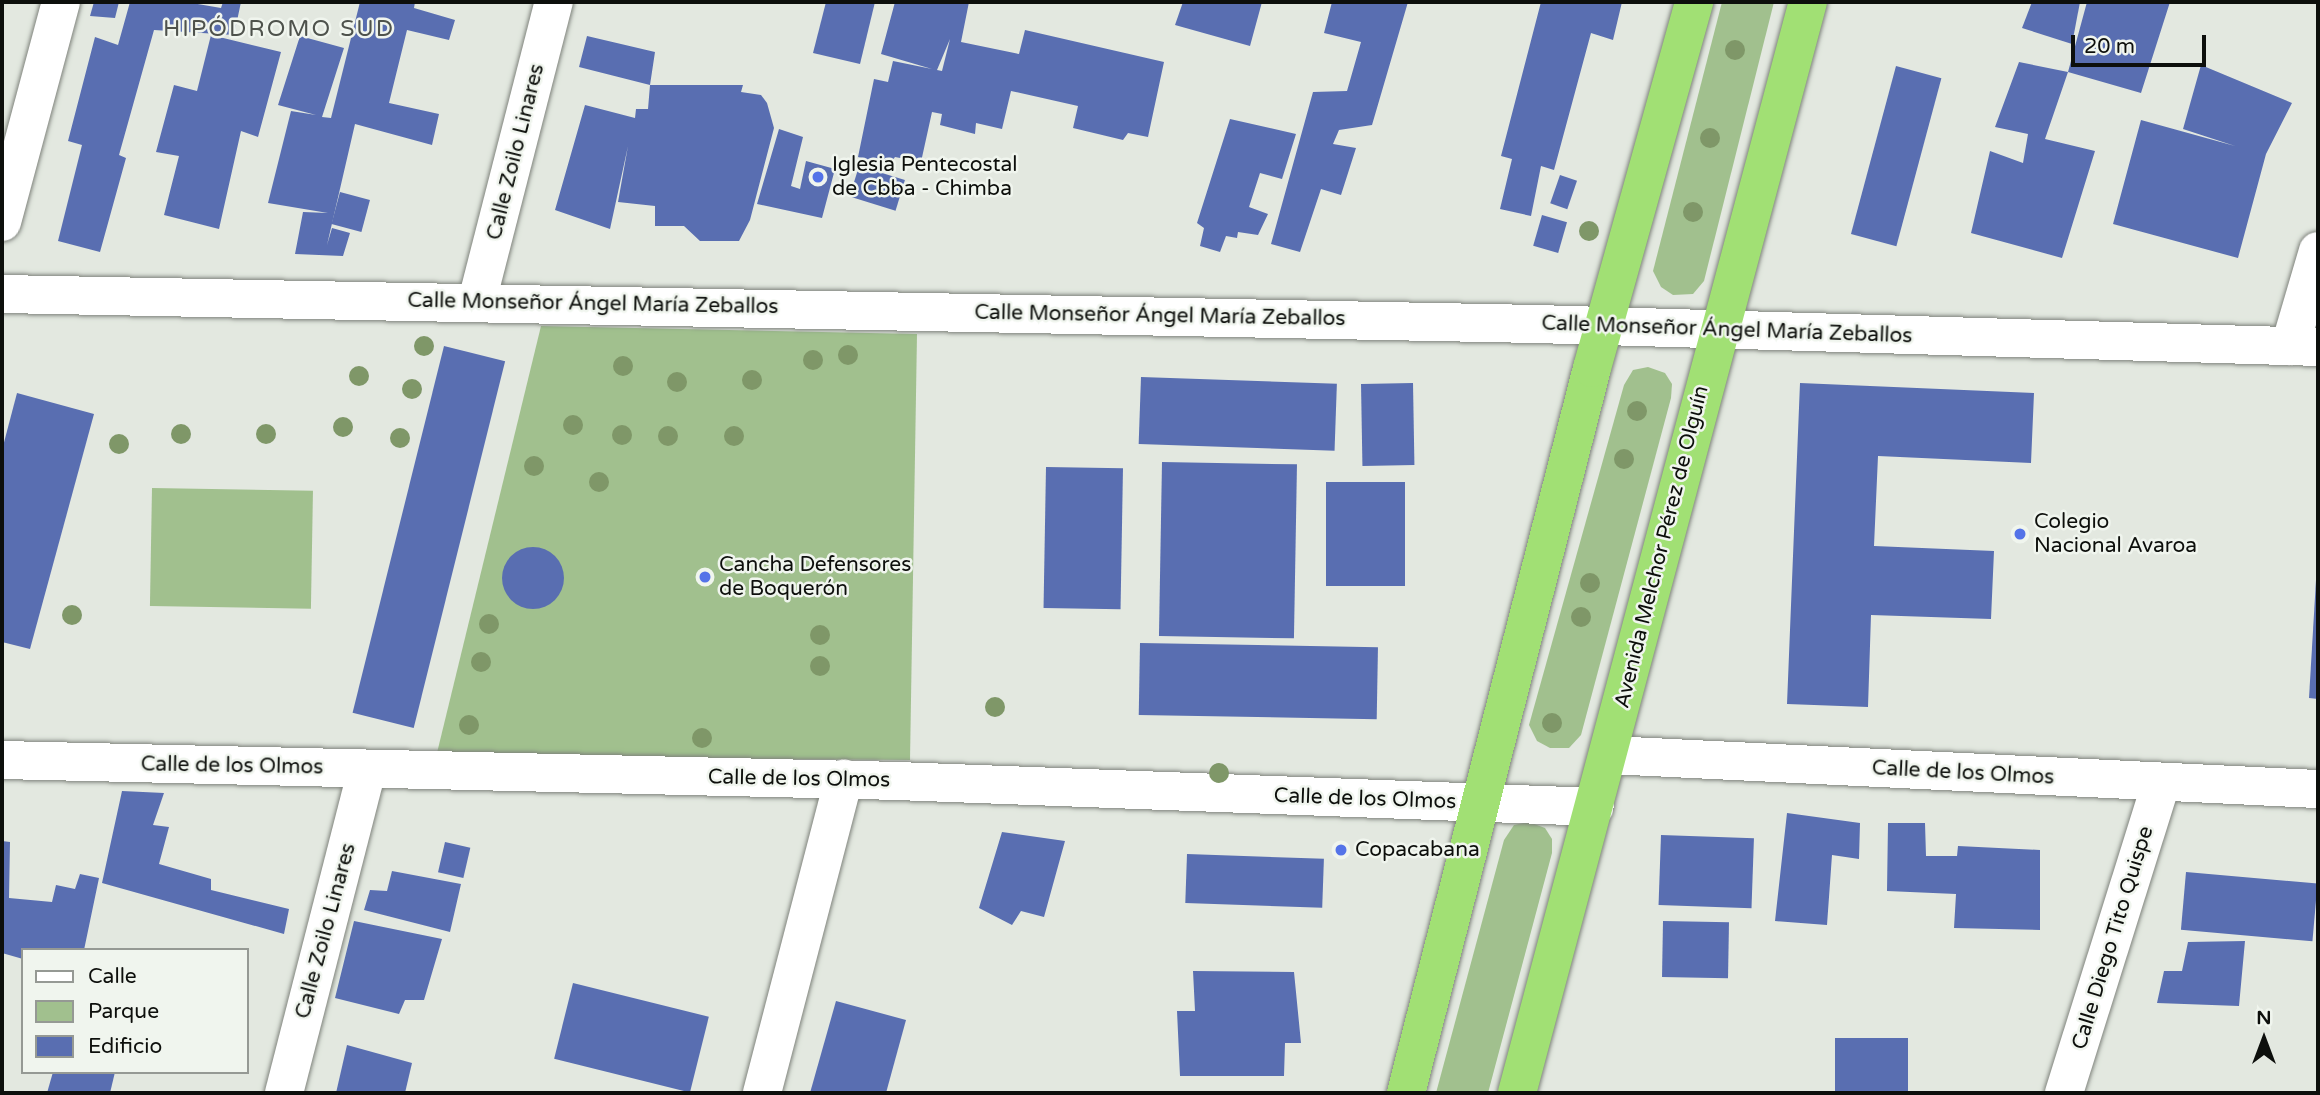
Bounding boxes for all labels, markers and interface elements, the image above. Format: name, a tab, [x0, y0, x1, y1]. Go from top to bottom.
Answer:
district label: HIPÓDROMO SUD	[165, 15, 393, 43]
scale bar	[2075, 21, 2210, 65]
text: 20 m	[2084, 34, 2135, 59]
street label: Calle Zoilo Linares	[482, 61, 550, 243]
place label: Iglesia Pentecostal de Cbba - Chimba	[832, 152, 1018, 202]
marker: Iglesia Pentecostal de Cbba - Chimba	[810, 169, 826, 185]
street label: Calle Monseñor Ángel María Zeballos	[407, 288, 779, 320]
street label: Calle Monseñor Ángel María Zeballos	[974, 300, 1346, 332]
street label: Calle Monseñor Ángel María Zeballos	[1541, 311, 1913, 349]
street label: Avenida Melchor Pérez de Olguín	[1610, 383, 1714, 711]
place label: Colegio Nacional Avaroa	[2034, 509, 2197, 559]
marker: Colegio Nacional Avaroa	[2012, 526, 2028, 542]
place label: Cancha Defensores de Boquerón	[719, 552, 911, 602]
marker: Cancha Defensores de Boquerón	[697, 569, 713, 585]
street label: Calle de los Olmos	[141, 752, 323, 780]
street label: Calle de los Olmos	[1871, 756, 2055, 790]
street label: Calle de los Olmos	[708, 765, 890, 793]
street label: Calle de los Olmos	[1273, 783, 1457, 815]
street label: Calle Diego Tito Quispe	[2067, 823, 2159, 1053]
place label: Copacabana	[1355, 837, 1480, 863]
street label: Calle Zoilo Linares	[290, 840, 362, 1022]
marker: Copacabana	[1333, 842, 1349, 858]
legend	[21, 948, 248, 1074]
text: Calle	[88, 964, 137, 989]
text: Parque	[88, 999, 159, 1024]
north arrow	[2229, 1004, 2299, 1074]
text: N	[2256, 1007, 2272, 1029]
text: Edificio	[88, 1034, 162, 1059]

